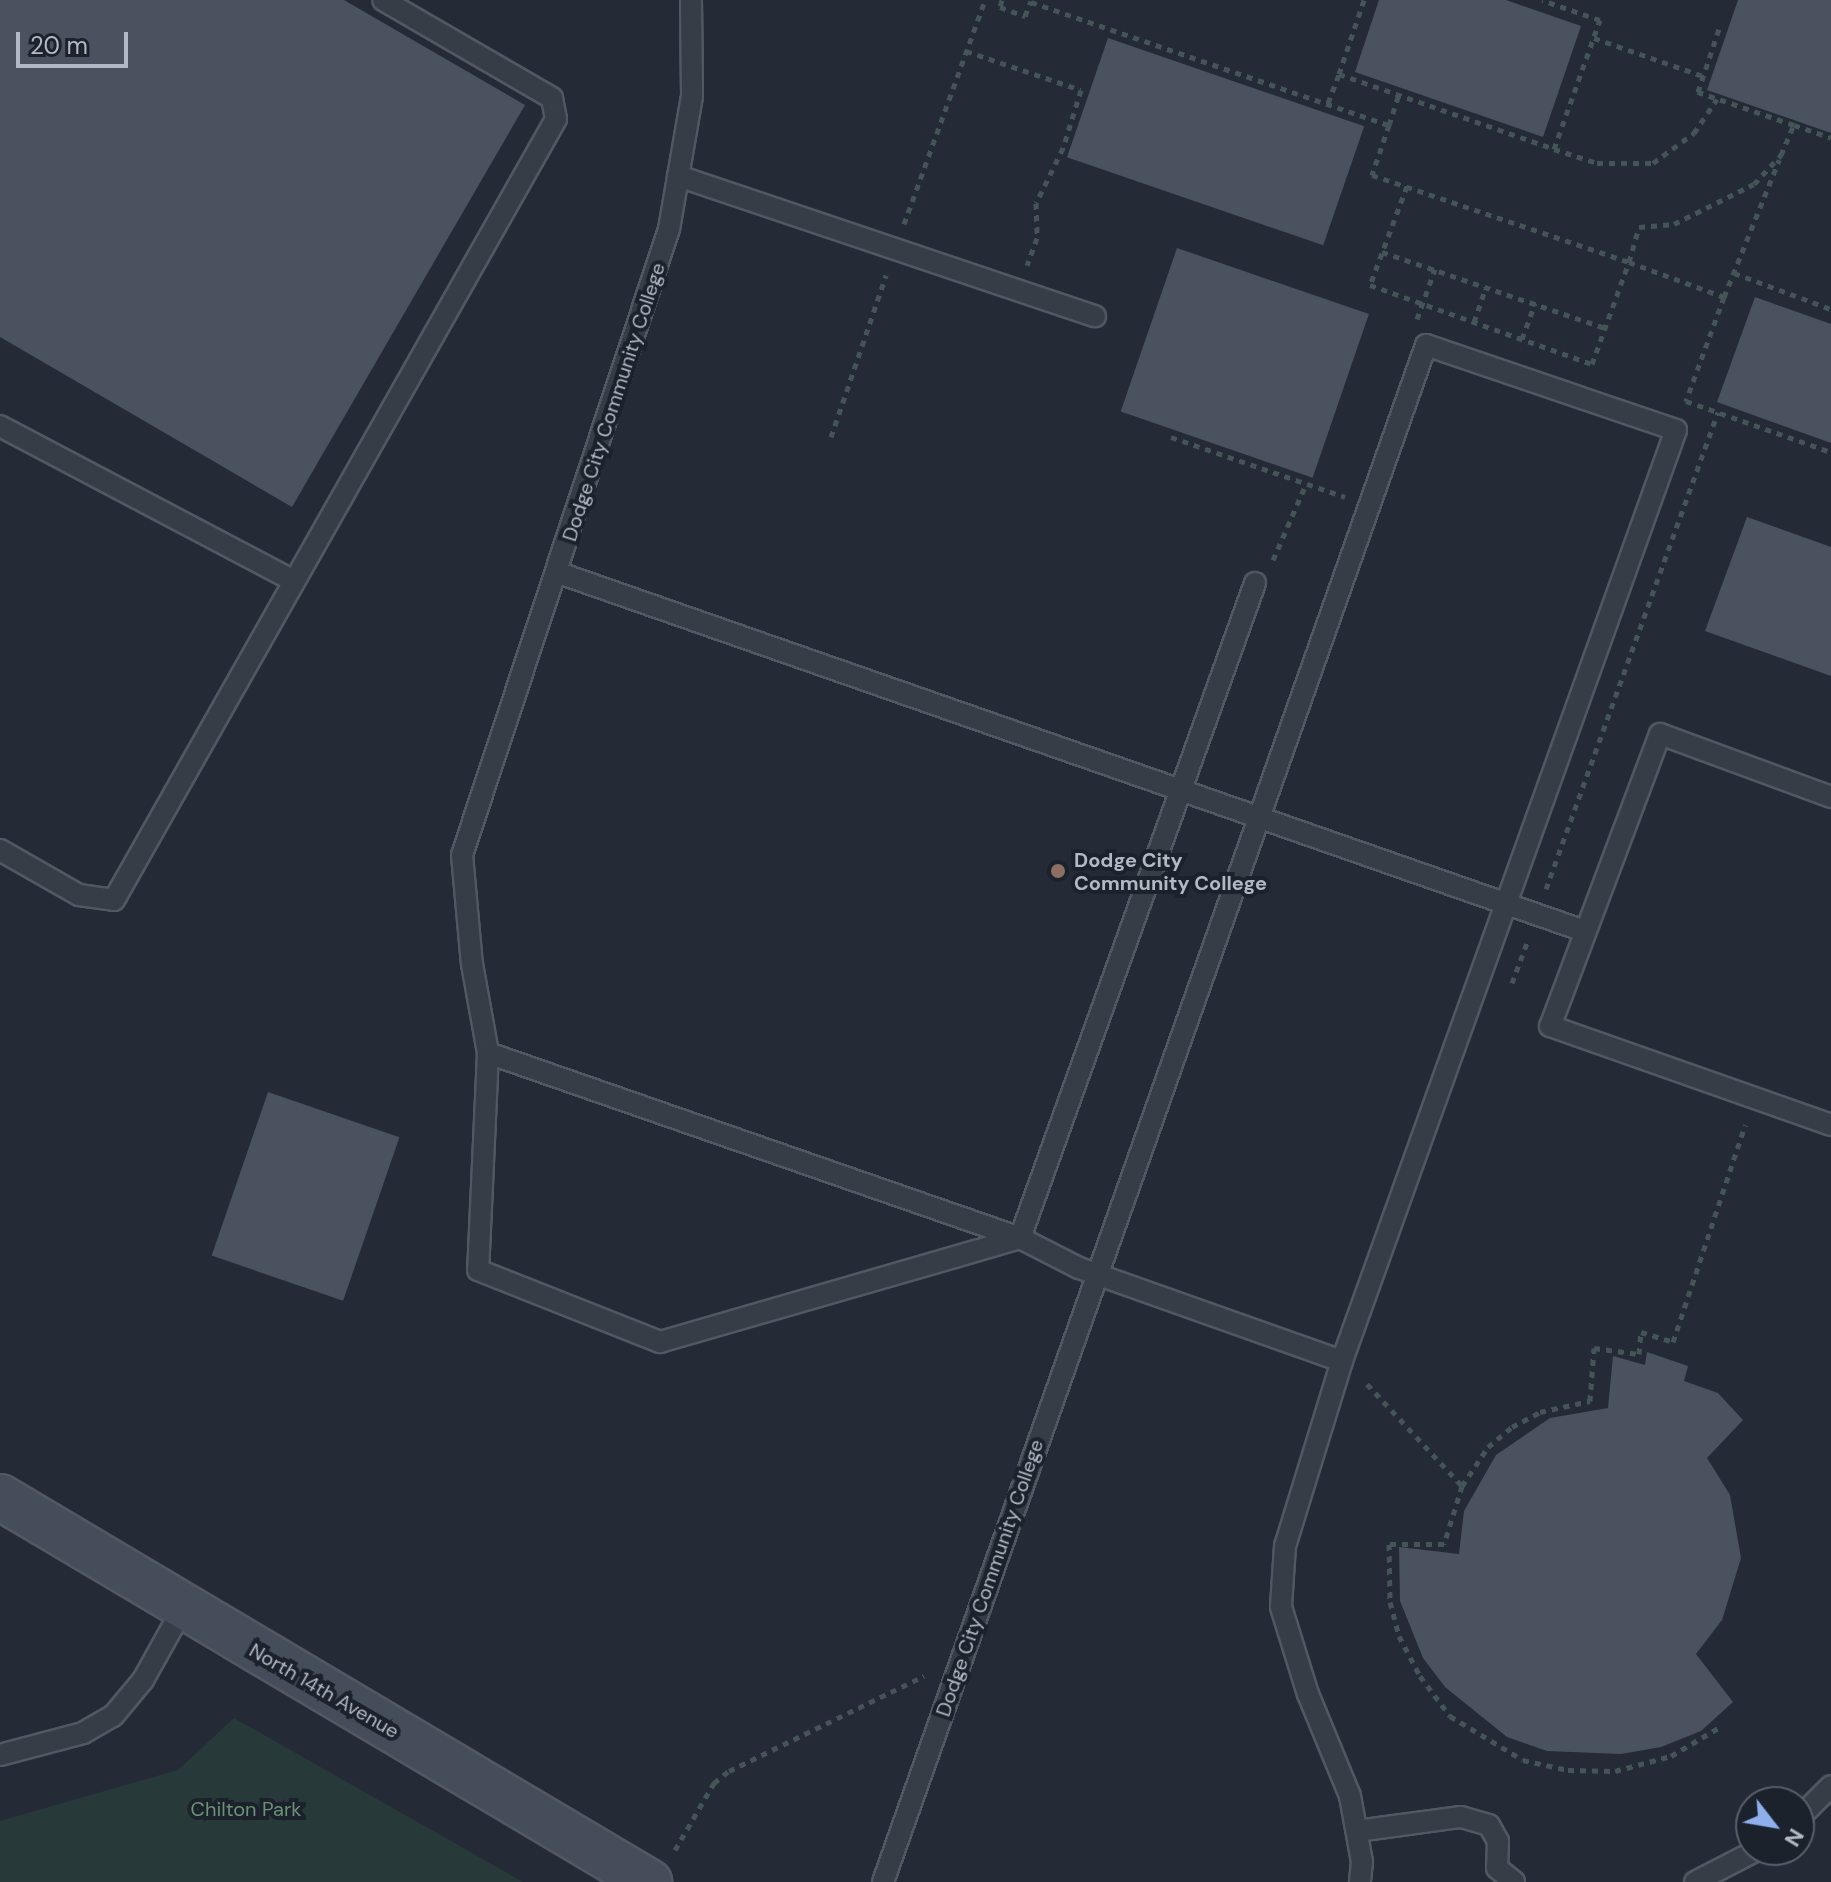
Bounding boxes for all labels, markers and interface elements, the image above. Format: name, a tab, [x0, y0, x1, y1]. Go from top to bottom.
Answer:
scale bar	[20, 16, 132, 66]
text: 20 m	[30, 30, 88, 61]
street label: Dodge City Community College	[558, 260, 670, 544]
place label: Dodge City Community College	[1074, 848, 1267, 895]
marker: Dodge City Community College	[1049, 862, 1067, 880]
street label: Dodge City Community College	[931, 1436, 1049, 1720]
street label: North 14th Avenue	[245, 1638, 403, 1744]
north arrow	[1735, 1786, 1815, 1866]
park label: Chilton Park	[191, 1797, 301, 1821]
text: N	[1778, 1823, 1811, 1852]

